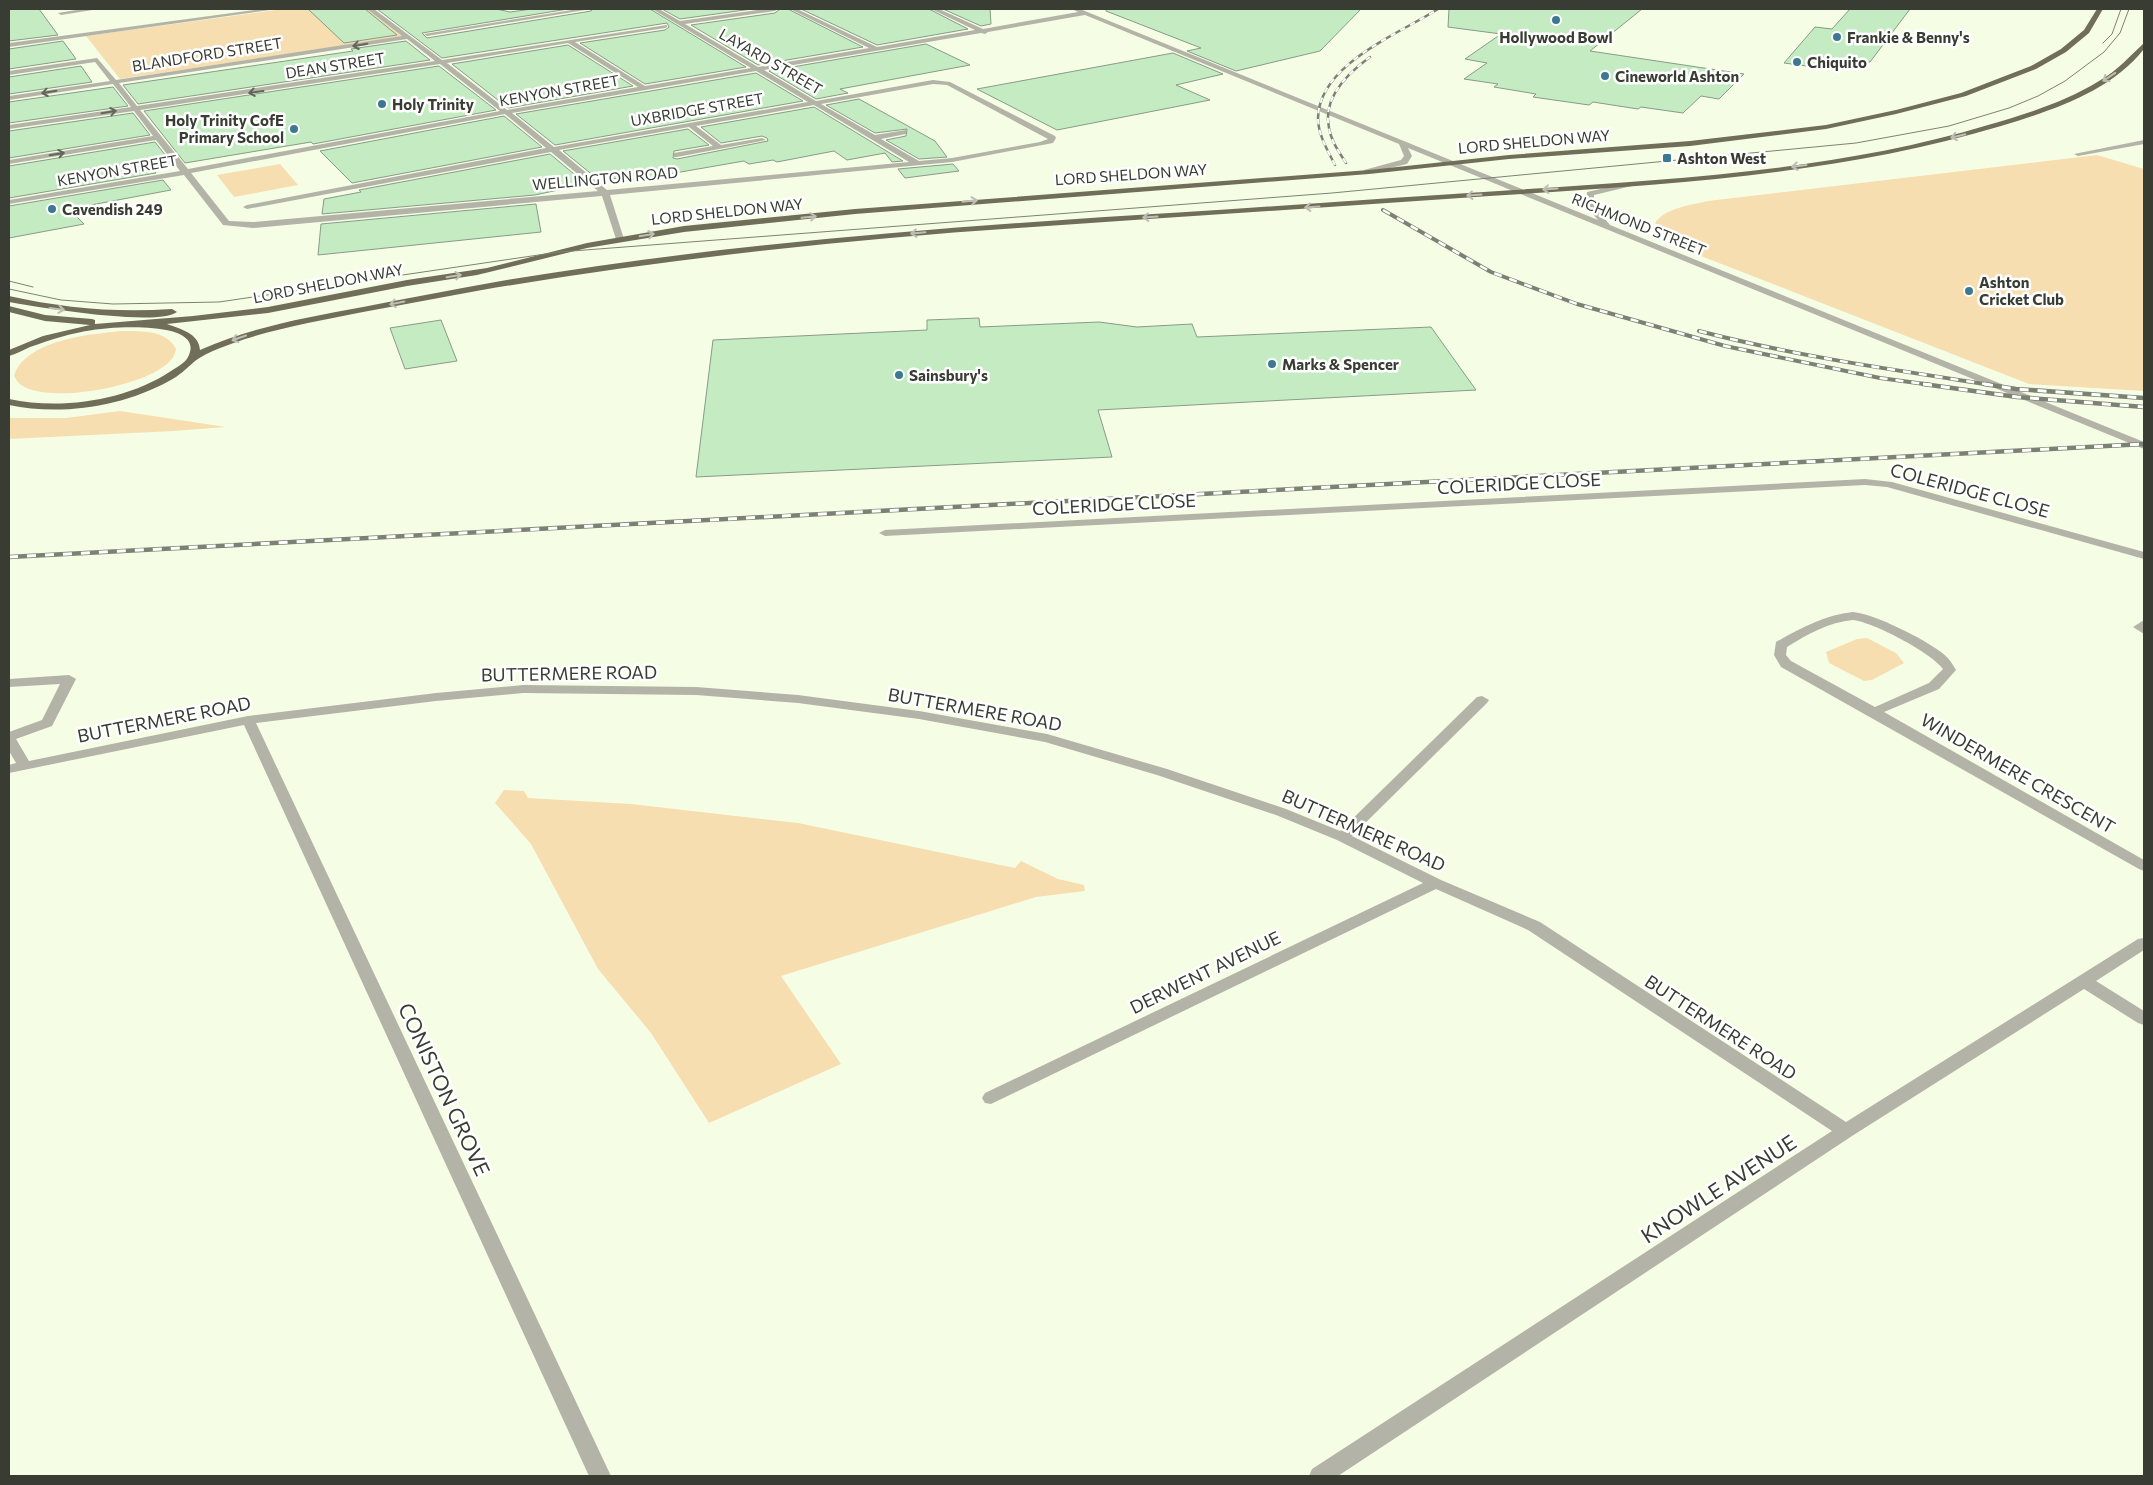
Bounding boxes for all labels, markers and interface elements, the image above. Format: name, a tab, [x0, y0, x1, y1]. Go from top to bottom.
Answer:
marker: Hollywood Bowl	[1550, 14, 1562, 26]
street label: LAYARD STREET	[716, 24, 826, 98]
place label: Hollywood Bowl	[1499, 28, 1613, 46]
place label: Frankie & Benny's	[1847, 28, 1970, 46]
marker: Frankie & Benny's	[1831, 31, 1843, 43]
street label: BLANDFORD STREET	[131, 33, 284, 75]
one-way arrow	[353, 40, 369, 50]
street label: DEAN STREET	[284, 48, 386, 82]
place label: Chiquito	[1807, 53, 1867, 71]
marker: Chiquito	[1791, 56, 1803, 68]
place label: Cineworld Ashton	[1615, 67, 1739, 85]
marker: Cineworld Ashton	[1599, 70, 1611, 82]
street label: KENYON STREET	[498, 71, 621, 109]
one-way arrow	[2102, 72, 2116, 82]
one-way arrow	[41, 87, 57, 97]
one-way arrow	[248, 87, 264, 97]
street label: UXBRIDGE STREET	[629, 88, 765, 130]
place label: Holy Trinity	[392, 95, 475, 113]
marker: Holy Trinity	[376, 98, 388, 110]
one-way arrow	[100, 106, 116, 116]
place label: Holy Trinity CofE Primary School	[165, 111, 284, 146]
marker: Holy Trinity CofE Primary School	[288, 123, 300, 135]
street label: LORD SHELDON WAY	[1457, 125, 1611, 157]
one-way arrow	[1951, 132, 1967, 142]
one-way arrow	[48, 148, 64, 158]
place label: Ashton West	[1677, 149, 1766, 167]
street label: KENYON STREET	[56, 151, 179, 189]
marker: Ashton West	[1661, 152, 1673, 164]
street label: LORD SHELDON WAY	[1054, 160, 1208, 188]
one-way arrow	[1791, 162, 1807, 172]
street label: WELLINGTON ROAD	[531, 163, 679, 193]
one-way arrow	[1542, 185, 1558, 194]
street label: RICHMOND STREET	[1569, 189, 1709, 259]
one-way arrow	[1467, 190, 1483, 199]
street label: LORD SHELDON WAY	[650, 194, 804, 228]
one-way arrow	[962, 196, 978, 206]
place label: Cavendish 249	[62, 200, 163, 218]
one-way arrow	[1305, 202, 1321, 211]
marker: Cavendish 249	[46, 203, 58, 215]
one-way arrow	[800, 212, 816, 222]
one-way arrow	[1142, 213, 1158, 222]
one-way arrow	[639, 229, 655, 239]
one-way arrow	[910, 229, 926, 238]
street label: LORD SHELDON WAY	[251, 260, 405, 306]
one-way arrow	[446, 270, 462, 280]
place label: Ashton Cricket Club	[1979, 273, 2064, 308]
marker: Ashton Cricket Club	[1963, 285, 1975, 297]
one-way arrow	[390, 298, 406, 308]
one-way arrow	[48, 304, 64, 314]
one-way arrow	[231, 334, 247, 343]
place label: Marks & Spencer	[1282, 355, 1399, 373]
marker: Marks & Spencer	[1266, 358, 1278, 370]
place label: Sainsbury's	[909, 366, 988, 384]
marker: Sainsbury's	[893, 369, 905, 381]
street label: COLERIDGE CLOSE	[1888, 458, 2052, 522]
street label: COLERIDGE CLOSE	[1437, 468, 1601, 498]
street label: COLERIDGE CLOSE	[1032, 489, 1196, 519]
street label: BUTTERMERE ROAD	[481, 660, 657, 686]
street label: BUTTERMERE ROAD	[886, 683, 1064, 735]
street label: BUTTERMERE ROAD	[75, 691, 253, 747]
street label: WINDERMERE CRESCENT	[1917, 708, 2119, 838]
street label: BUTTERMERE ROAD	[1279, 784, 1449, 876]
street label: DERWENT AVENUE	[1126, 926, 1284, 1018]
street label: BUTTERMERE ROAD	[1641, 970, 1801, 1084]
street label: CONISTON GROVE	[394, 999, 496, 1179]
street label: KNOWLE AVENUE	[1636, 1128, 1800, 1248]

